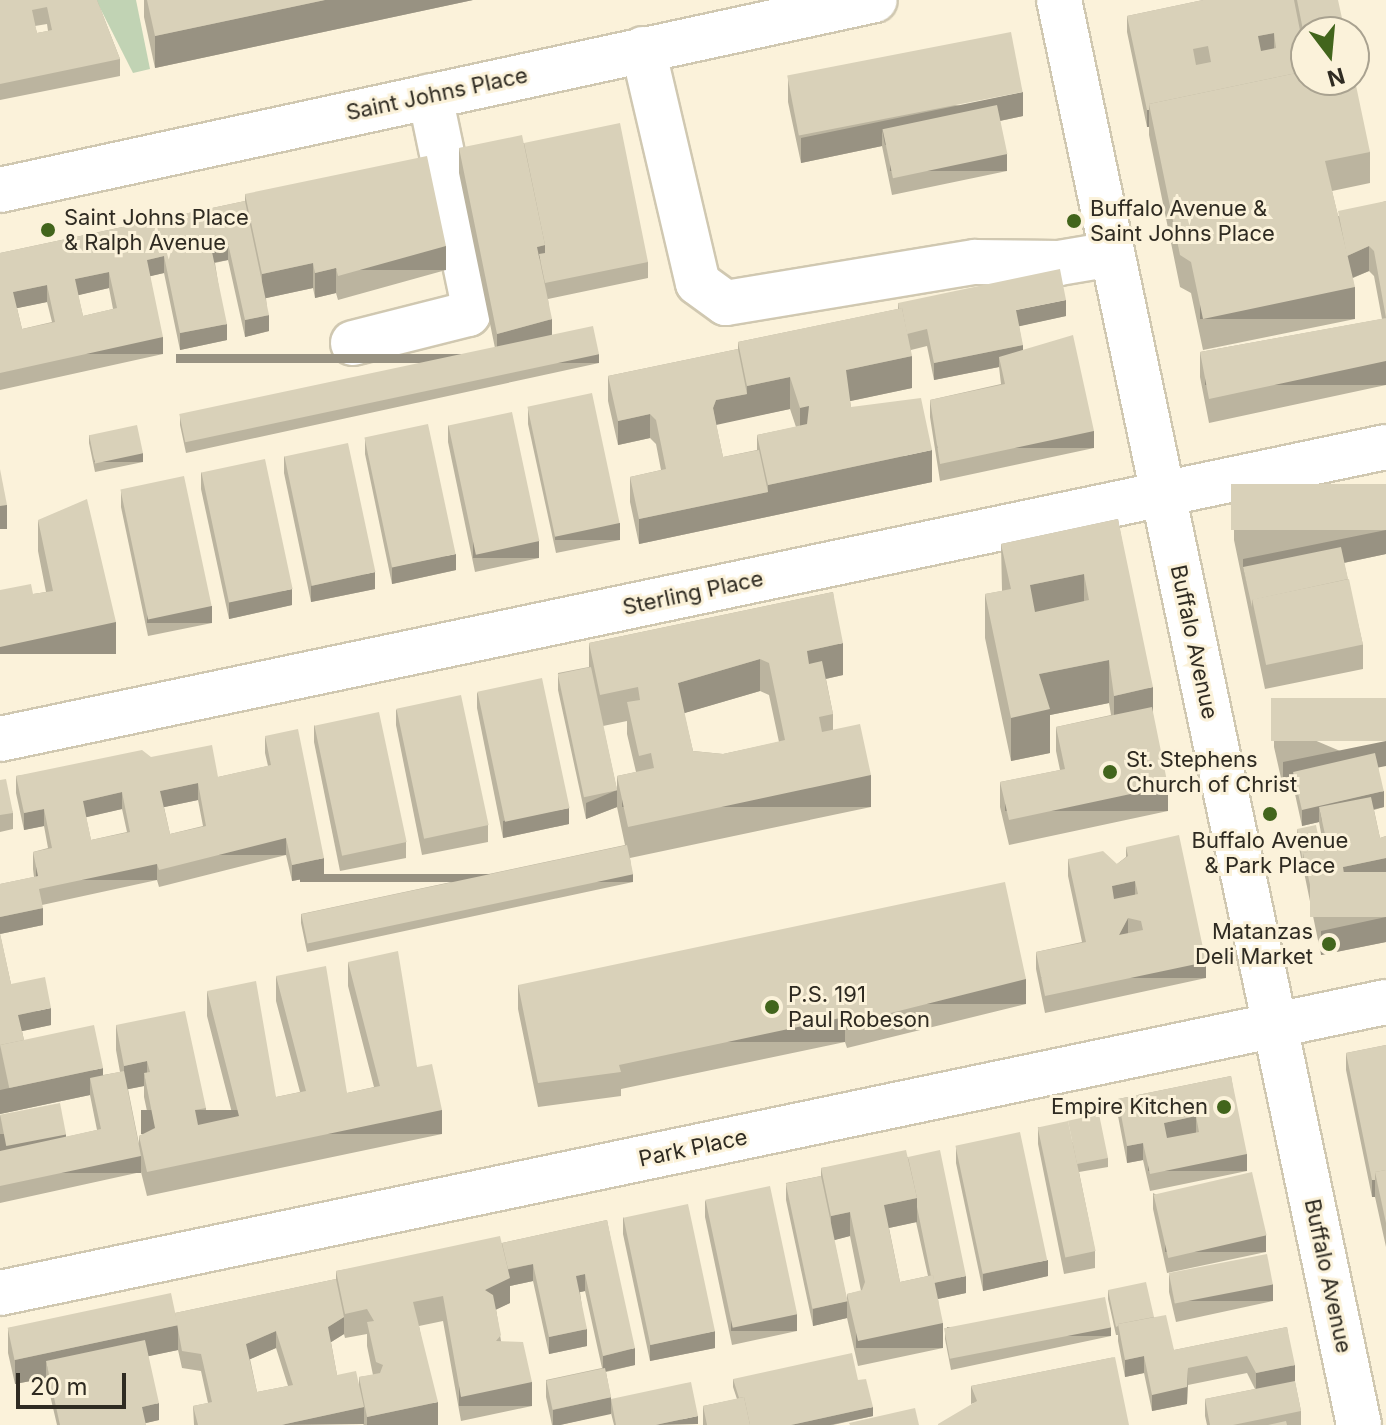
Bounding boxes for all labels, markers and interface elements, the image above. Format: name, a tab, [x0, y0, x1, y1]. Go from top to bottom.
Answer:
north arrow	[1290, 16, 1370, 96]
street label: Saint Johns Place	[344, 62, 530, 126]
text: N	[1324, 62, 1348, 92]
place label: Buffalo Avenue & Saint Johns Place	[1090, 195, 1275, 246]
place label: Saint Johns Place & Ralph Avenue	[64, 204, 249, 256]
marker: Buffalo Avenue & Saint Johns Place	[1065, 212, 1083, 230]
marker: Saint Johns Place & Ralph Avenue	[39, 221, 57, 239]
street label: Buffalo Avenue	[1165, 563, 1223, 721]
street label: Sterling Place	[620, 565, 766, 621]
place label: St. Stephens Church of Christ	[1126, 746, 1297, 798]
marker: St. Stephens Church of Christ	[1101, 763, 1119, 781]
marker: Buffalo Avenue & Park Place	[1261, 805, 1279, 823]
place label: Buffalo Avenue & Park Place	[1192, 827, 1348, 878]
place label: Matanzas Deli Market	[1195, 918, 1313, 970]
marker: Matanzas Deli Market	[1320, 935, 1338, 953]
place label: P.S. 191 Paul Robeson	[788, 981, 930, 1032]
marker: P.S. 191 Paul Robeson	[763, 998, 781, 1016]
place label: Empire Kitchen	[1051, 1094, 1208, 1120]
marker: Empire Kitchen	[1215, 1098, 1233, 1116]
street label: Park Place	[636, 1124, 750, 1172]
street label: Buffalo Avenue	[1299, 1197, 1357, 1355]
scale bar	[20, 1357, 130, 1407]
text: 20 m	[30, 1372, 88, 1401]

